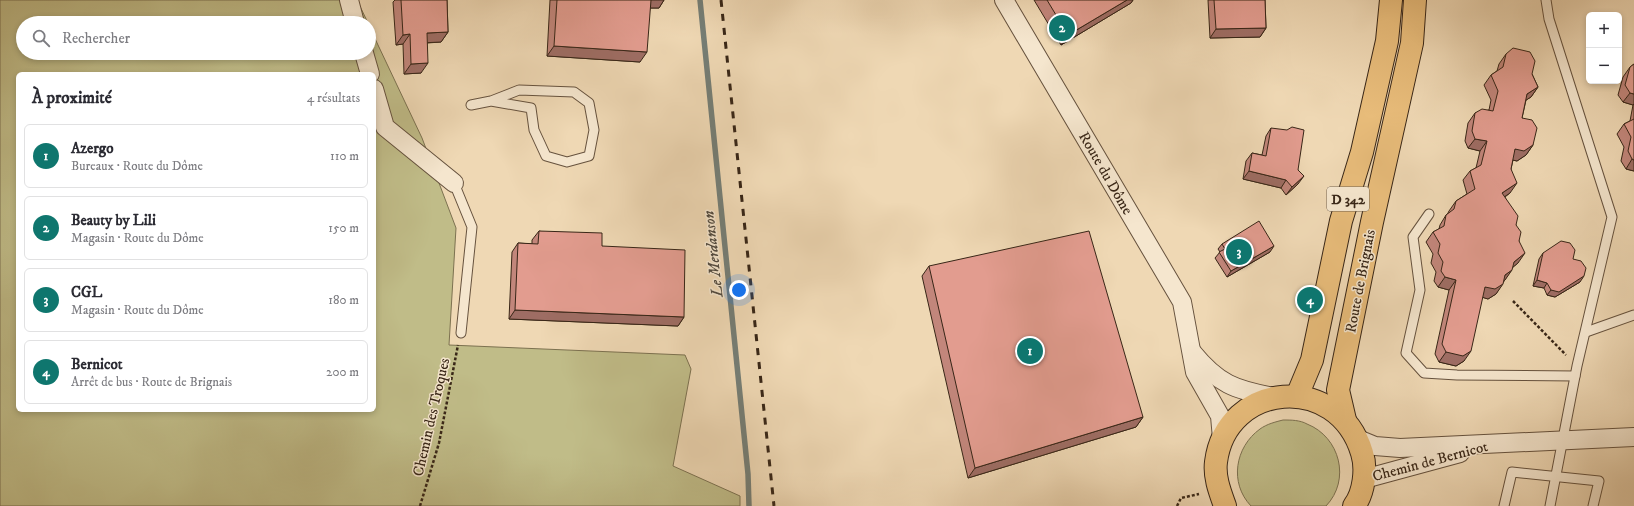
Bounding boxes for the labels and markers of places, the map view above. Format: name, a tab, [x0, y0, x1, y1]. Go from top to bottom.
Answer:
pin: 2	[1049, 13, 1075, 43]
pin: 3	[1226, 237, 1252, 267]
pin: 4	[1297, 285, 1323, 315]
pin: 1	[1017, 336, 1043, 366]

